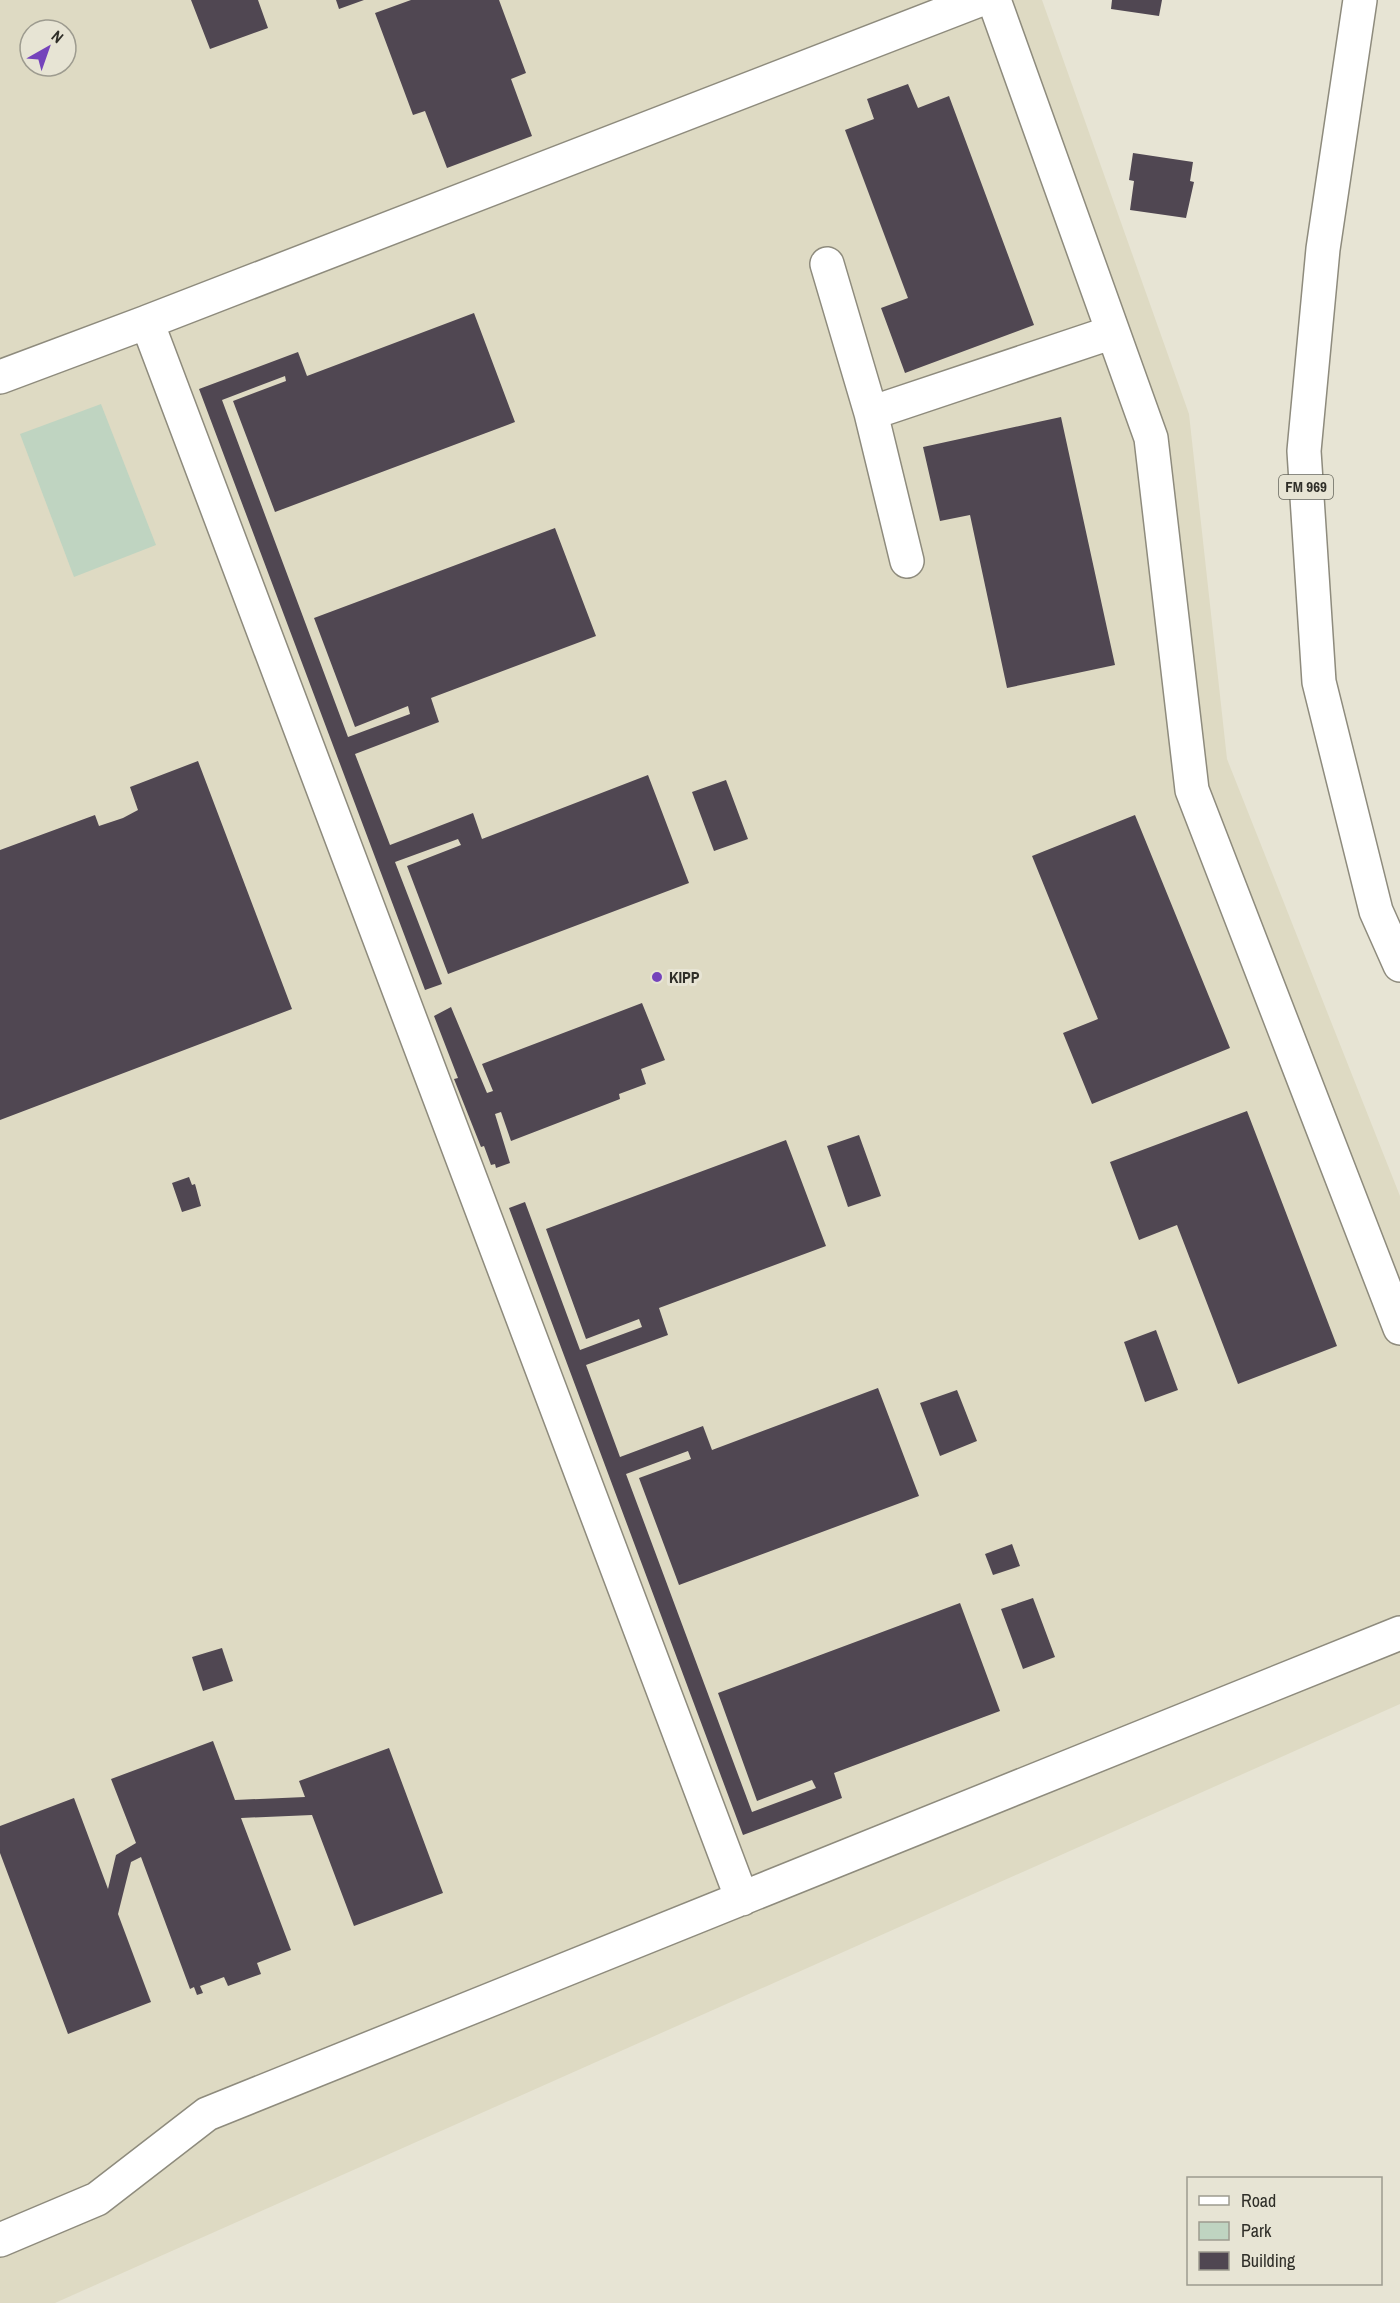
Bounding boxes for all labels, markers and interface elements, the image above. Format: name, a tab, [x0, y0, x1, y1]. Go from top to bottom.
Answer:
north arrow	[18, 18, 78, 78]
text: N	[47, 25, 68, 48]
road number: FM 969	[1279, 475, 1333, 499]
place label: KIPP	[669, 966, 700, 988]
marker: KIPP	[650, 970, 664, 984]
legend	[1187, 2177, 1382, 2285]
text: Road	[1241, 2188, 1276, 2213]
text: Park	[1241, 2218, 1272, 2243]
text: Building	[1241, 2248, 1296, 2273]

